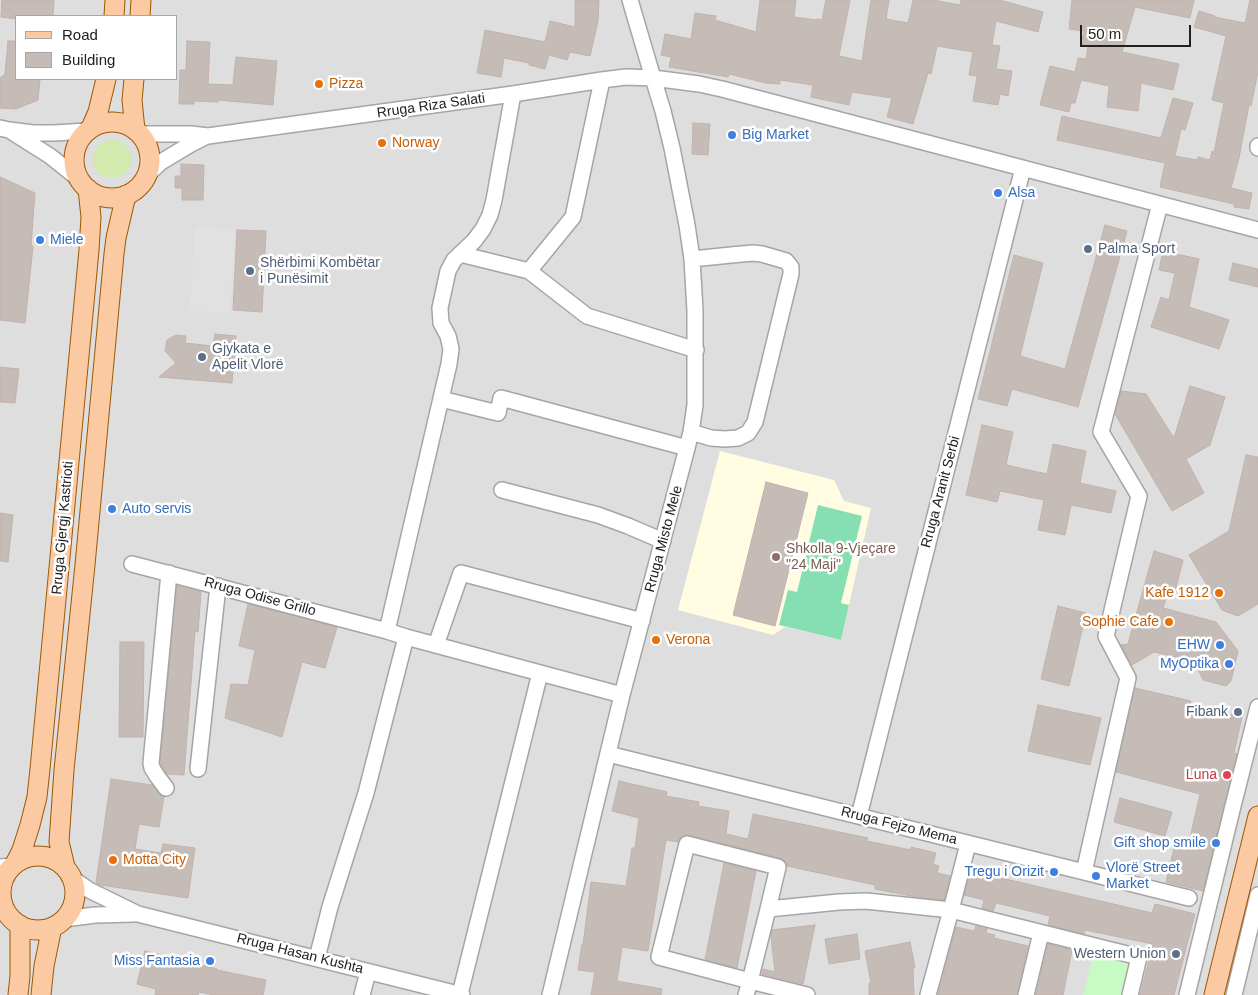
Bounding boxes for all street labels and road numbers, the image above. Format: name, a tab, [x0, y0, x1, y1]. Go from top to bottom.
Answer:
street label: Rruga Riza Salati	[376, 90, 486, 122]
street label: Rruga Aranit Serbi	[918, 434, 964, 550]
street label: Rruga Gjergj Kastrioti	[49, 461, 77, 595]
street label: Rruga Misto Mele	[642, 484, 686, 594]
street label: Rruga Odise Grillo	[202, 574, 318, 620]
street label: Rruga Fejzo Mema	[839, 803, 959, 849]
street label: Rruga Hasan Kushta	[235, 930, 365, 978]

